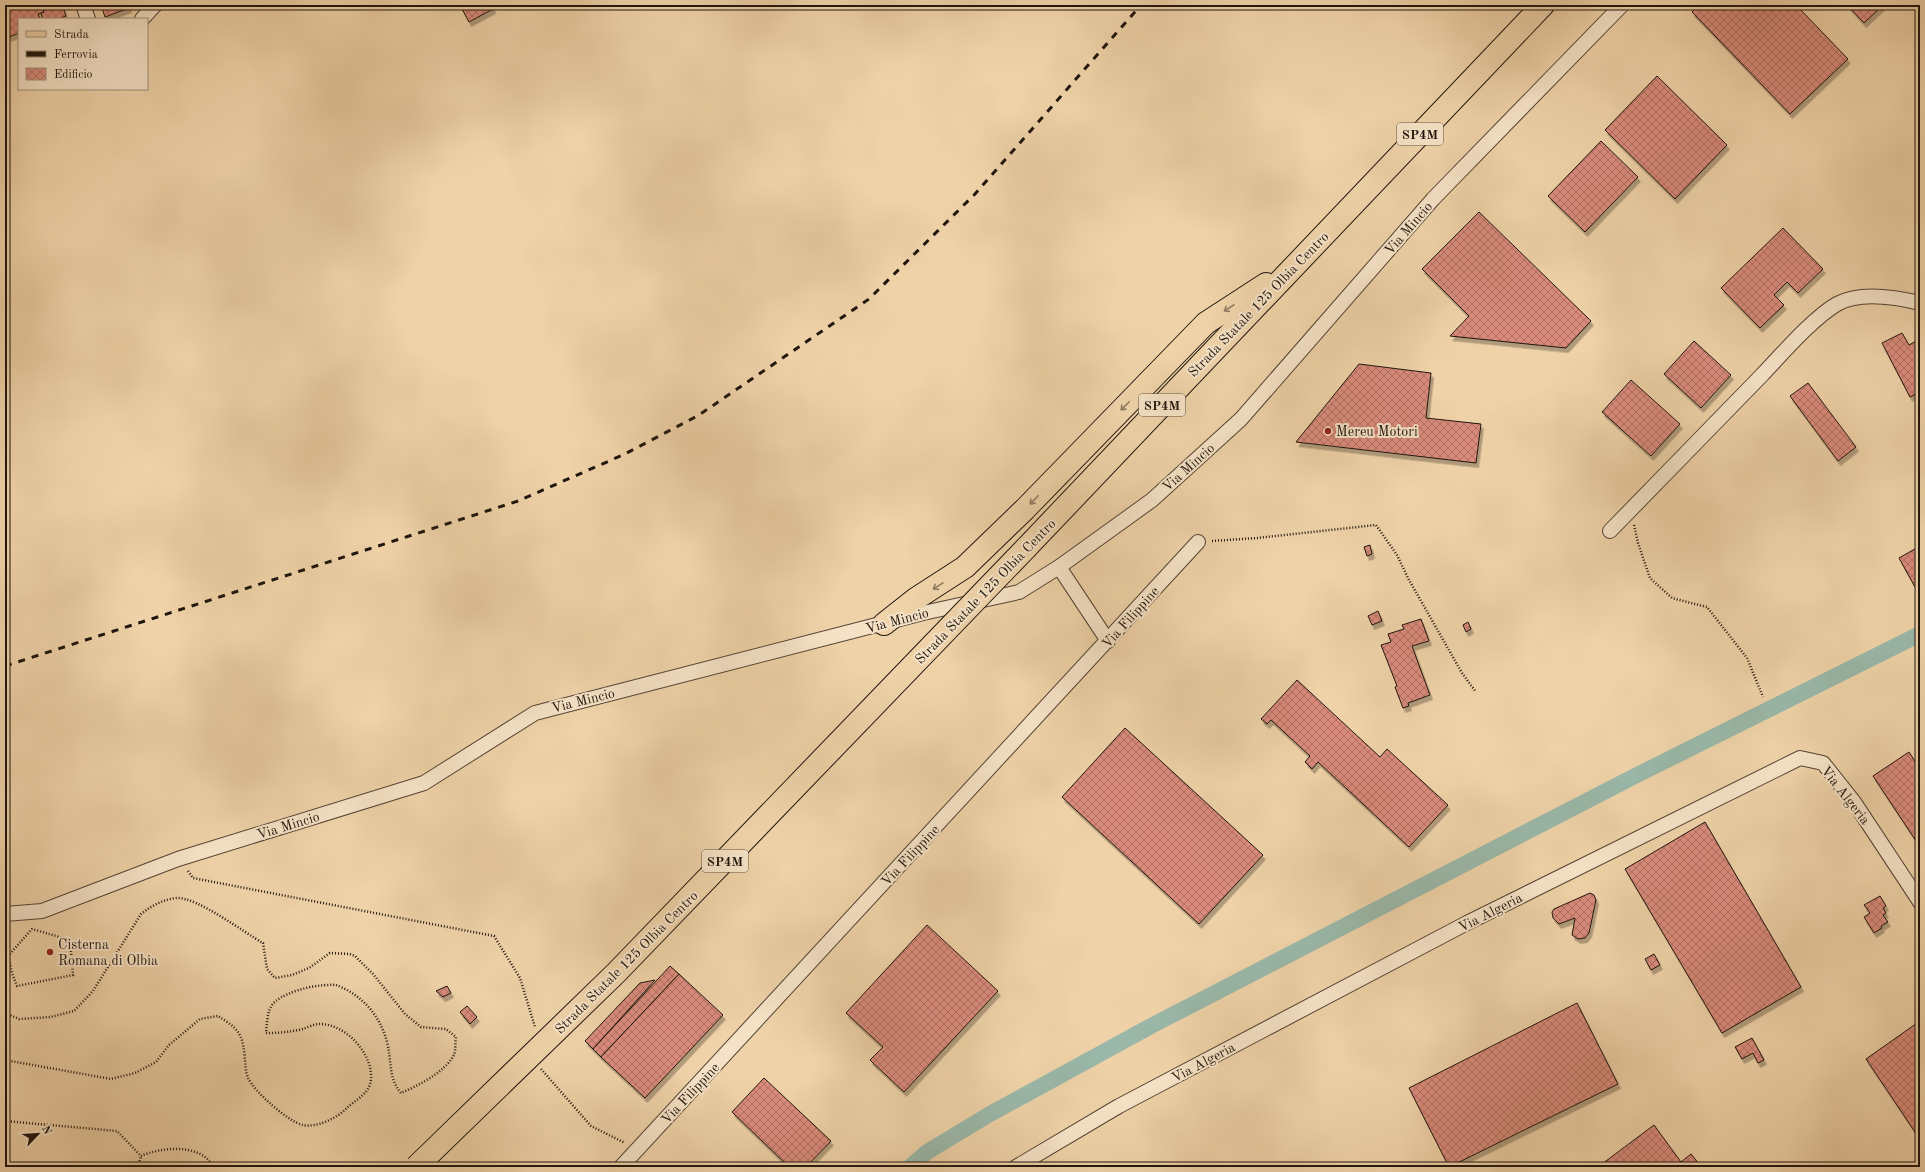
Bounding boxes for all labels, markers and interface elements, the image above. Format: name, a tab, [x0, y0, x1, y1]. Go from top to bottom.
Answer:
legend	[18, 18, 148, 90]
text: Strada	[54, 29, 89, 41]
text: Ferrovia	[54, 49, 98, 61]
text: Edificio	[54, 69, 93, 81]
road number: SP4M	[1397, 123, 1443, 145]
street label: Via Mincio	[1382, 200, 1435, 258]
street label: Strada Statale 125 Olbia Centro	[1186, 230, 1332, 380]
one-way arrow	[1224, 304, 1235, 312]
road number: SP4M	[1139, 394, 1185, 416]
one-way arrow	[1120, 401, 1130, 411]
place label: Mereu Motori	[1336, 425, 1418, 439]
marker: Mereu Motori	[1323, 426, 1333, 436]
street label: Via Mincio	[1160, 441, 1217, 495]
one-way arrow	[1030, 495, 1039, 505]
street label: Strada Statale 125 Olbia Centro	[913, 517, 1059, 667]
one-way arrow	[933, 582, 944, 590]
street label: Via Filippine	[1099, 584, 1162, 651]
street label: Via Mincio	[864, 606, 930, 636]
street label: Via Mincio	[550, 686, 616, 716]
street label: Via Algeria	[1818, 764, 1872, 827]
street label: Via Mincio	[255, 810, 321, 842]
street label: Via Filippine	[879, 822, 942, 889]
road number: SP4M	[702, 850, 748, 872]
street label: Strada Statale 125 Olbia Centro	[553, 889, 701, 1037]
street label: Via Algeria	[1456, 891, 1525, 935]
place label: Cisterna Romana di Olbia	[58, 938, 158, 968]
marker: Cisterna Romana di Olbia	[45, 947, 55, 957]
street label: Via Algeria	[1169, 1040, 1238, 1085]
street label: Via Filippine	[659, 1060, 722, 1127]
north arrow	[18, 1114, 58, 1154]
text: N	[39, 1124, 53, 1137]

